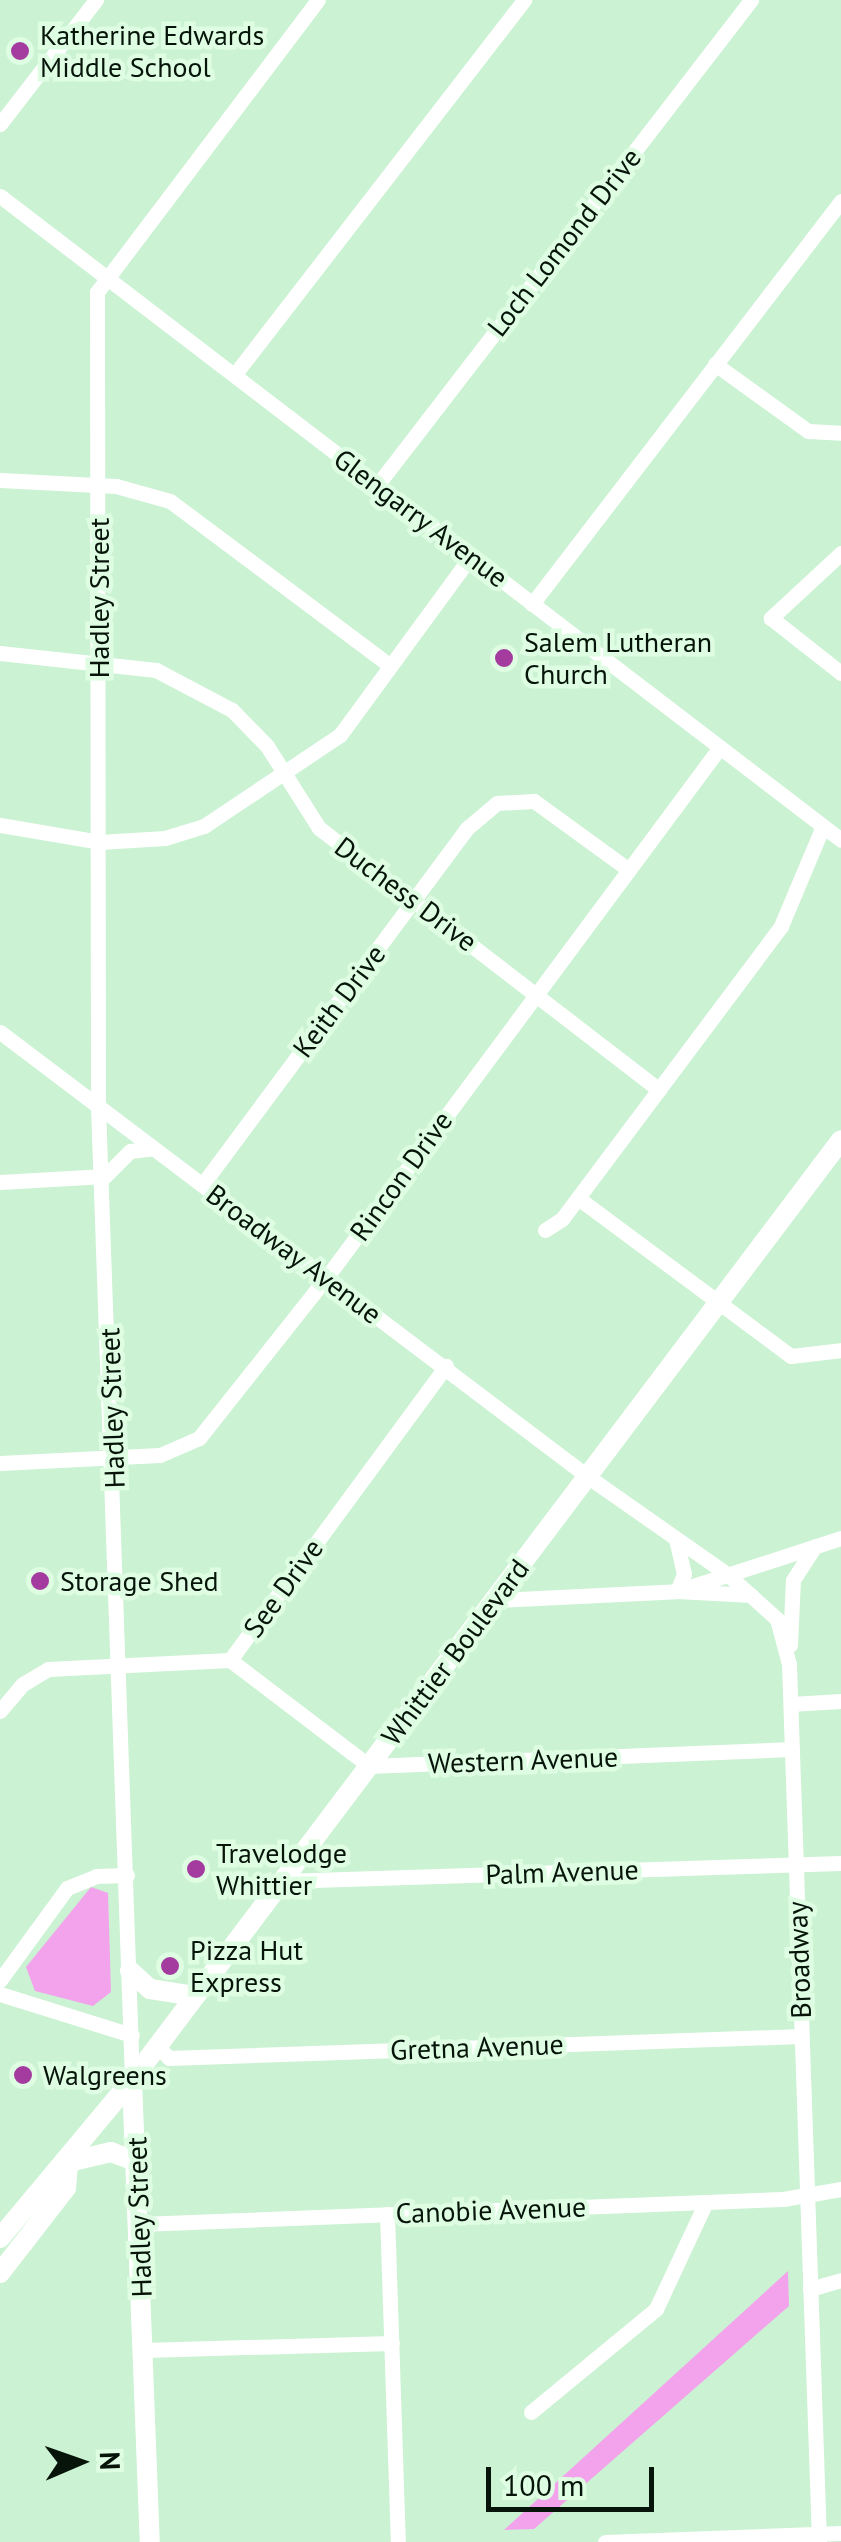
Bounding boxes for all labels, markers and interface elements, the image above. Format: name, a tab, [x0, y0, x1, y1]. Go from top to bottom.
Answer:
place label: Katherine Edwards Middle School	[40, 18, 264, 84]
marker: Katherine Edwards Middle School	[9, 40, 31, 62]
street label: Loch Lomond Drive	[480, 141, 648, 343]
street label: Glengarry Avenue	[327, 441, 515, 595]
street label: Hadley Street	[82, 517, 116, 679]
place label: Salem Lutheran Church	[524, 625, 712, 691]
marker: Salem Lutheran Church	[493, 647, 515, 669]
street label: Duchess Drive	[328, 830, 484, 958]
street label: Keith Drive	[286, 938, 392, 1064]
street label: Rincon Drive	[343, 1105, 459, 1247]
street label: Broadway Avenue	[199, 1177, 389, 1331]
street label: Hadley Street	[92, 1327, 132, 1489]
street label: See Drive	[236, 1532, 330, 1644]
street label: Whittier Boulevard	[374, 1552, 536, 1752]
place label: Storage Shed	[60, 1564, 219, 1598]
marker: Storage Shed	[29, 1570, 51, 1592]
street label: Western Avenue	[427, 1740, 619, 1780]
place label: Travelodge Whittier	[216, 1836, 347, 1902]
street label: Palm Avenue	[484, 1853, 640, 1891]
marker: Travelodge Whittier	[185, 1858, 207, 1880]
street label: Broadway	[780, 1901, 818, 2019]
place label: Pizza Hut Express	[190, 1933, 303, 1999]
marker: Pizza Hut Express	[159, 1955, 181, 1977]
street label: Gretna Avenue	[389, 2027, 565, 2067]
place label: Walgreens	[43, 2058, 167, 2092]
marker: Walgreens	[12, 2064, 34, 2086]
street label: Hadley Street	[119, 2136, 159, 2298]
street label: Canobie Avenue	[395, 2190, 587, 2230]
north arrow	[30, 2412, 130, 2512]
scale bar	[491, 2447, 658, 2509]
text: N	[92, 2451, 129, 2471]
text: 100 m	[503, 2465, 584, 2504]

